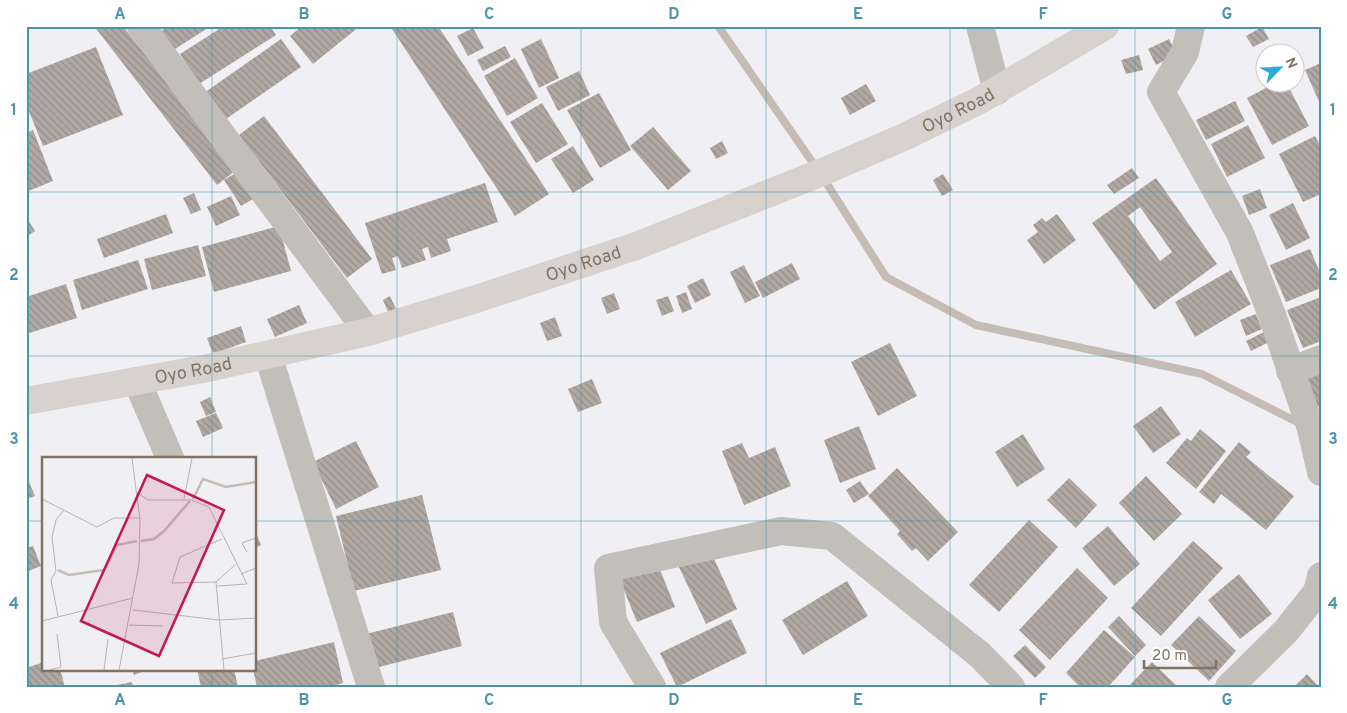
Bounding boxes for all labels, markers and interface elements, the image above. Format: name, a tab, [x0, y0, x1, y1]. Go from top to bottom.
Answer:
text: A	[114, 5, 126, 25]
text: B	[298, 5, 310, 25]
text: C	[484, 5, 494, 25]
text: D	[668, 5, 680, 25]
text: E	[853, 5, 863, 25]
text: F	[1038, 5, 1048, 25]
text: G	[1222, 5, 1232, 25]
north arrow	[1254, 42, 1304, 92]
text: N	[1281, 55, 1300, 71]
street label: Oyo Road	[919, 84, 999, 139]
text: 1	[11, 101, 17, 121]
text: 1	[1330, 101, 1336, 121]
street label: Oyo Road	[543, 242, 625, 288]
text: 2	[9, 266, 19, 286]
text: 2	[1328, 266, 1338, 286]
street label: Oyo Road	[153, 353, 234, 390]
text: 3	[9, 430, 19, 450]
text: 3	[1328, 430, 1338, 450]
inset map	[42, 457, 256, 670]
text: 4	[9, 595, 19, 615]
text: 4	[1328, 595, 1338, 615]
scale bar	[1144, 638, 1217, 670]
text: 20 m	[1152, 647, 1187, 666]
text: A	[114, 691, 126, 711]
text: B	[298, 691, 310, 711]
text: C	[484, 691, 494, 711]
text: D	[668, 691, 680, 711]
text: E	[853, 691, 863, 711]
text: F	[1038, 691, 1048, 711]
text: G	[1222, 691, 1232, 711]

